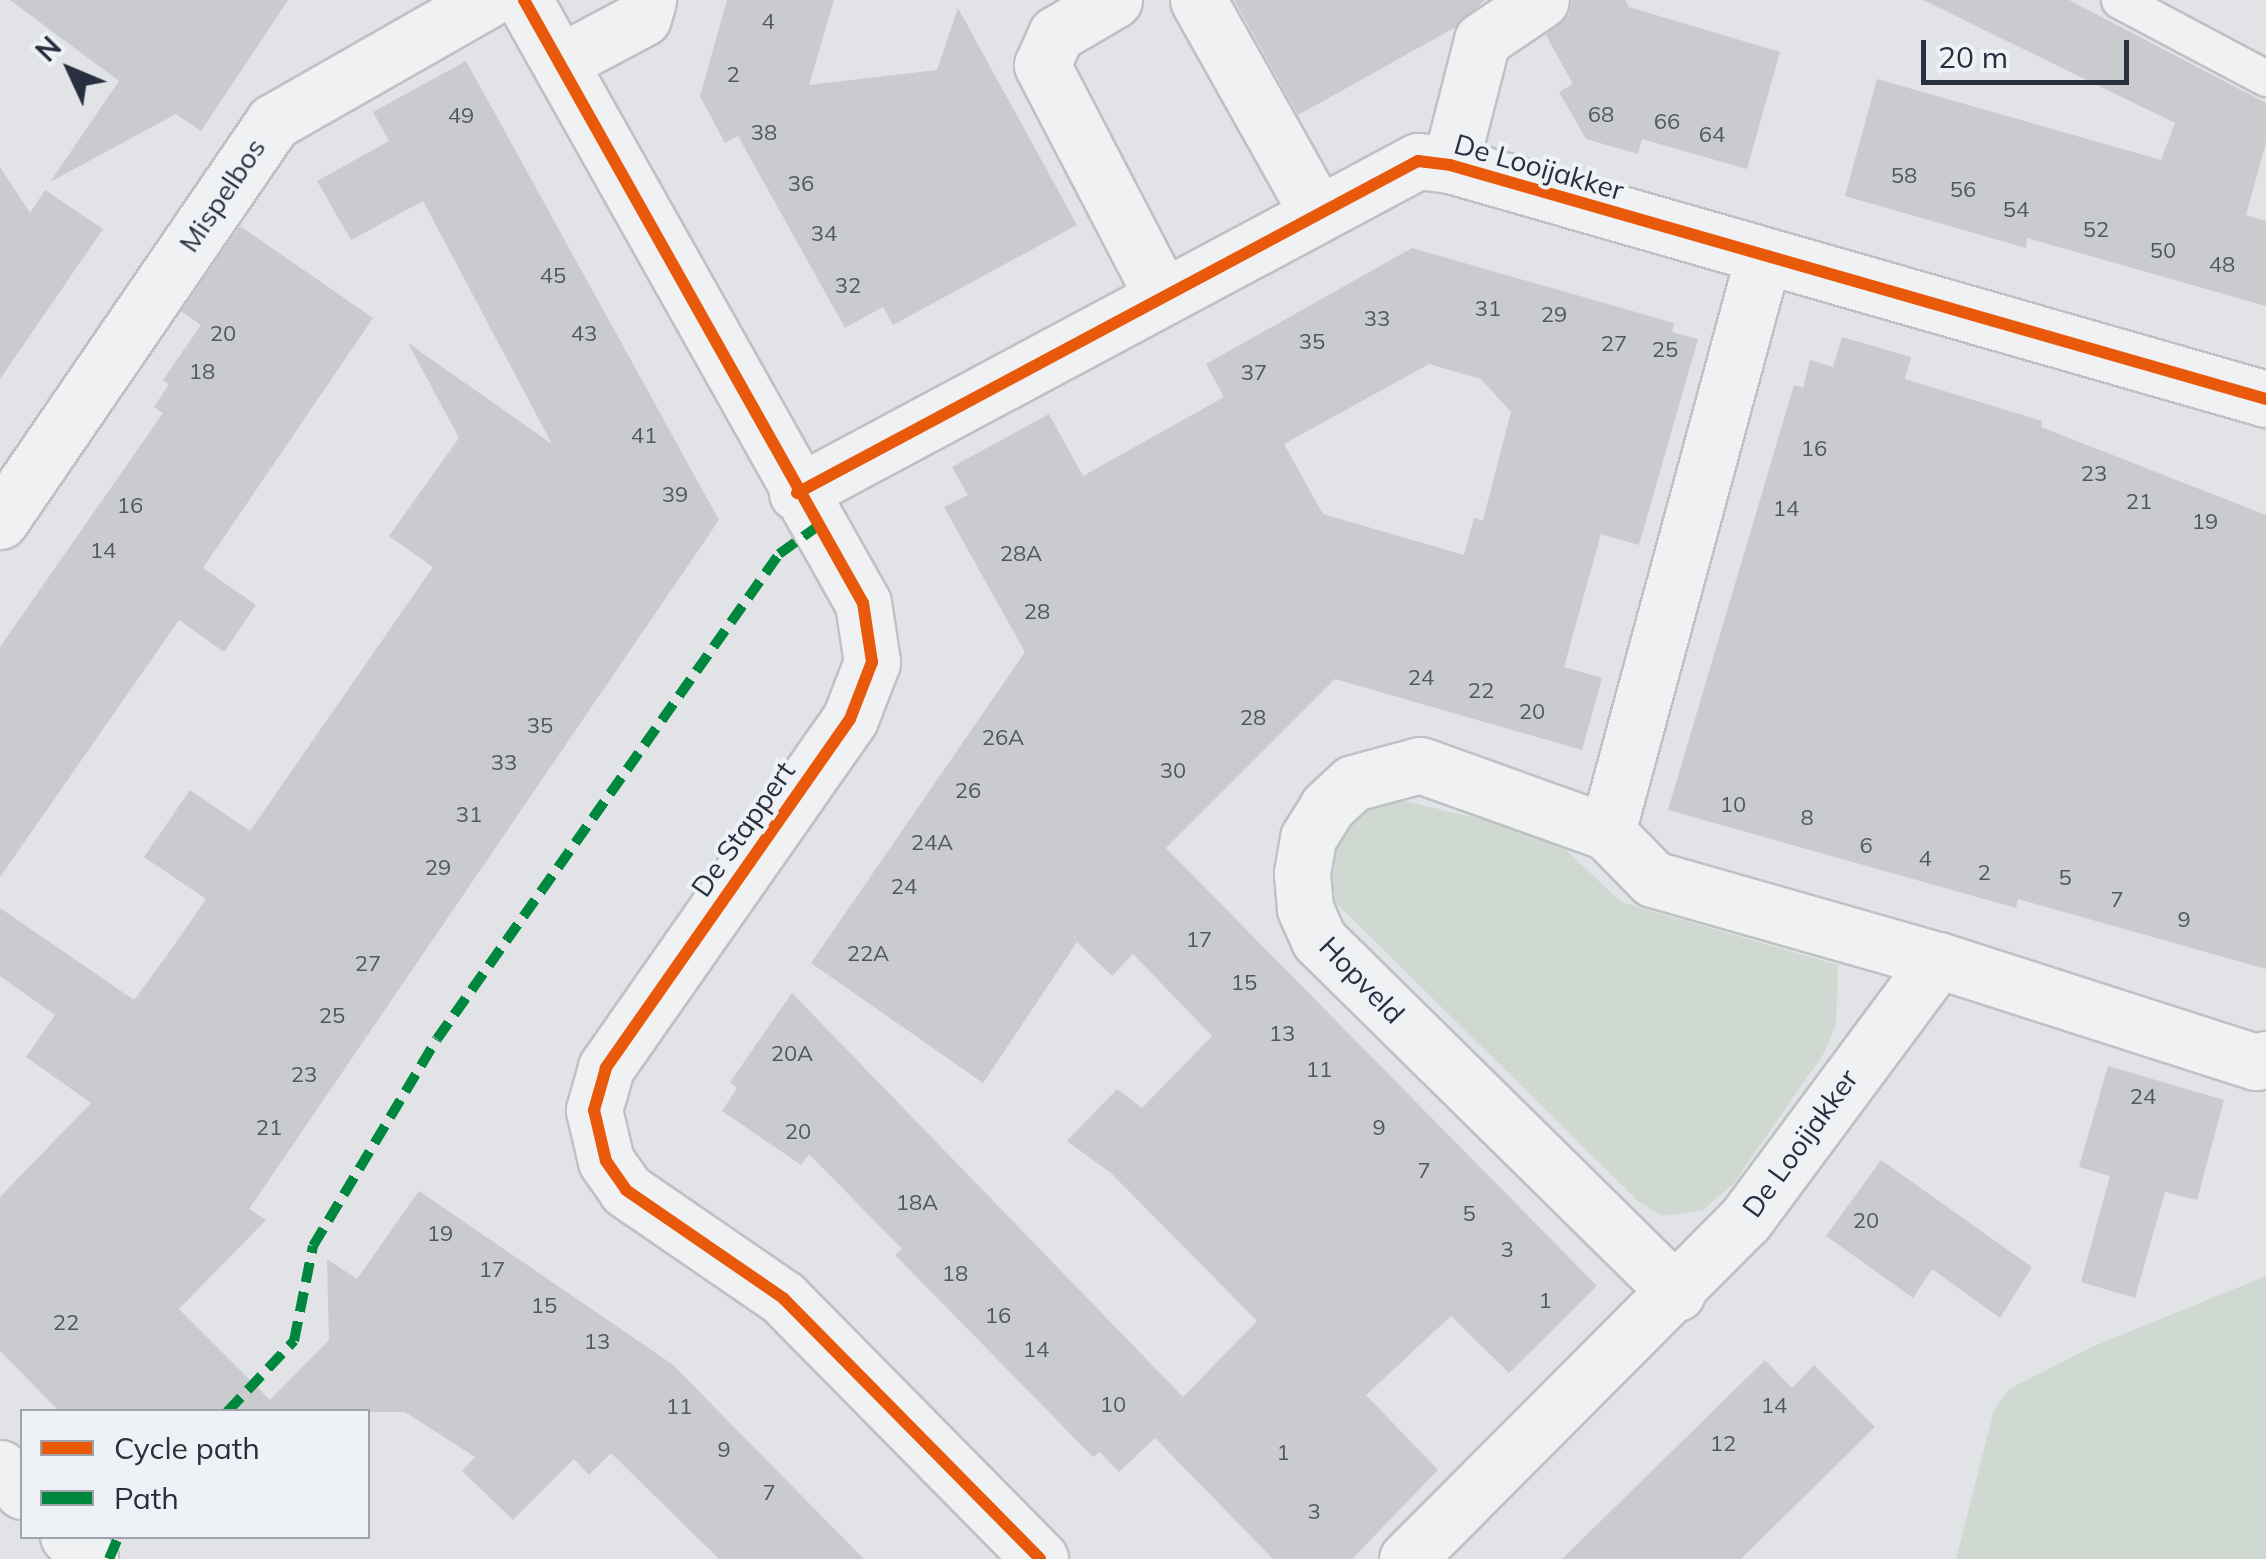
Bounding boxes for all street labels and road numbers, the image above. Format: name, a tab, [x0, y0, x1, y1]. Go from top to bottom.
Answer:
street label: De Looijakker	[1450, 127, 1628, 207]
street label: Mispelbos	[172, 132, 272, 258]
street label: De Stappert	[684, 755, 802, 903]
street label: Hopveld	[1313, 930, 1411, 1030]
street label: De Looijakker	[1735, 1063, 1865, 1223]

